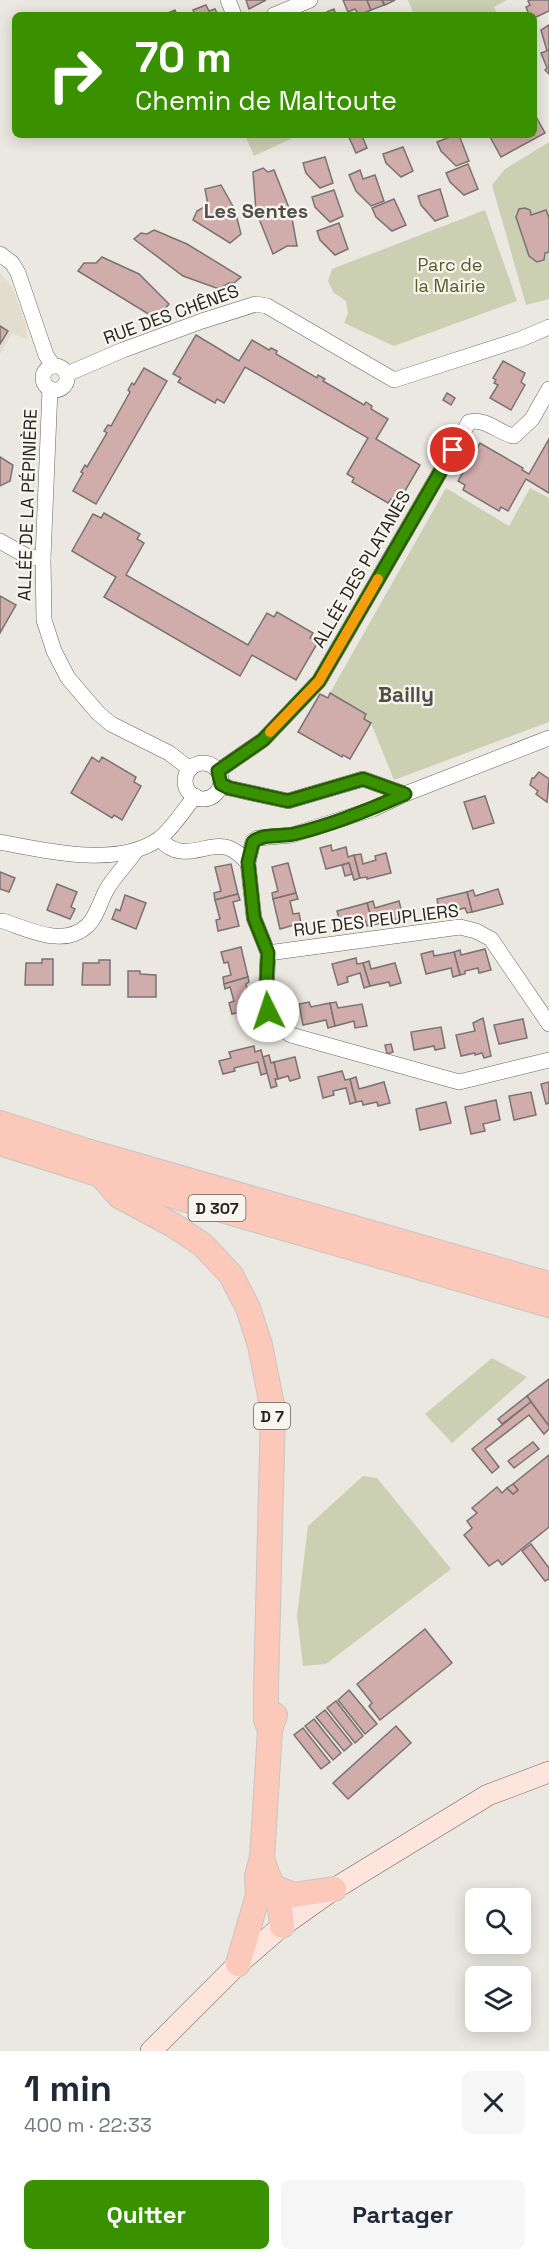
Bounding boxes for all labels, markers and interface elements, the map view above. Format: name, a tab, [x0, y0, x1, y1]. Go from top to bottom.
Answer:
text: 70 m	[135, 31, 232, 84]
icon: right	[36, 36, 114, 114]
text: Chemin de Maltoute	[135, 83, 397, 118]
district label: Les Sentes	[204, 198, 308, 224]
park label: Parc de la Mairie	[414, 253, 486, 297]
street label: RUE DES CHÊNES	[100, 279, 242, 349]
street label: ALLÉE DE LA PÉPINIÈRE	[12, 409, 42, 601]
pin	[427, 424, 478, 475]
icon: arrive	[436, 433, 469, 466]
street label: ALLÉE DES PLATANES	[307, 486, 415, 652]
district label: Bailly	[378, 681, 434, 708]
street label: RUE DES PEUPLIERS	[292, 898, 460, 942]
position arrow	[236, 979, 300, 1043]
road number: D 307	[188, 1195, 246, 1221]
road number: D 7	[254, 1403, 290, 1429]
map controls	[465, 1888, 531, 2032]
button: search	[465, 1888, 531, 1954]
button: layers	[465, 1966, 531, 2032]
text: 1 min	[24, 2066, 112, 2112]
button: close	[462, 2071, 525, 2134]
text: 400 m · 22:33	[24, 2112, 152, 2138]
button: Quitter	[24, 2180, 269, 2249]
button: Partager	[281, 2180, 525, 2249]

